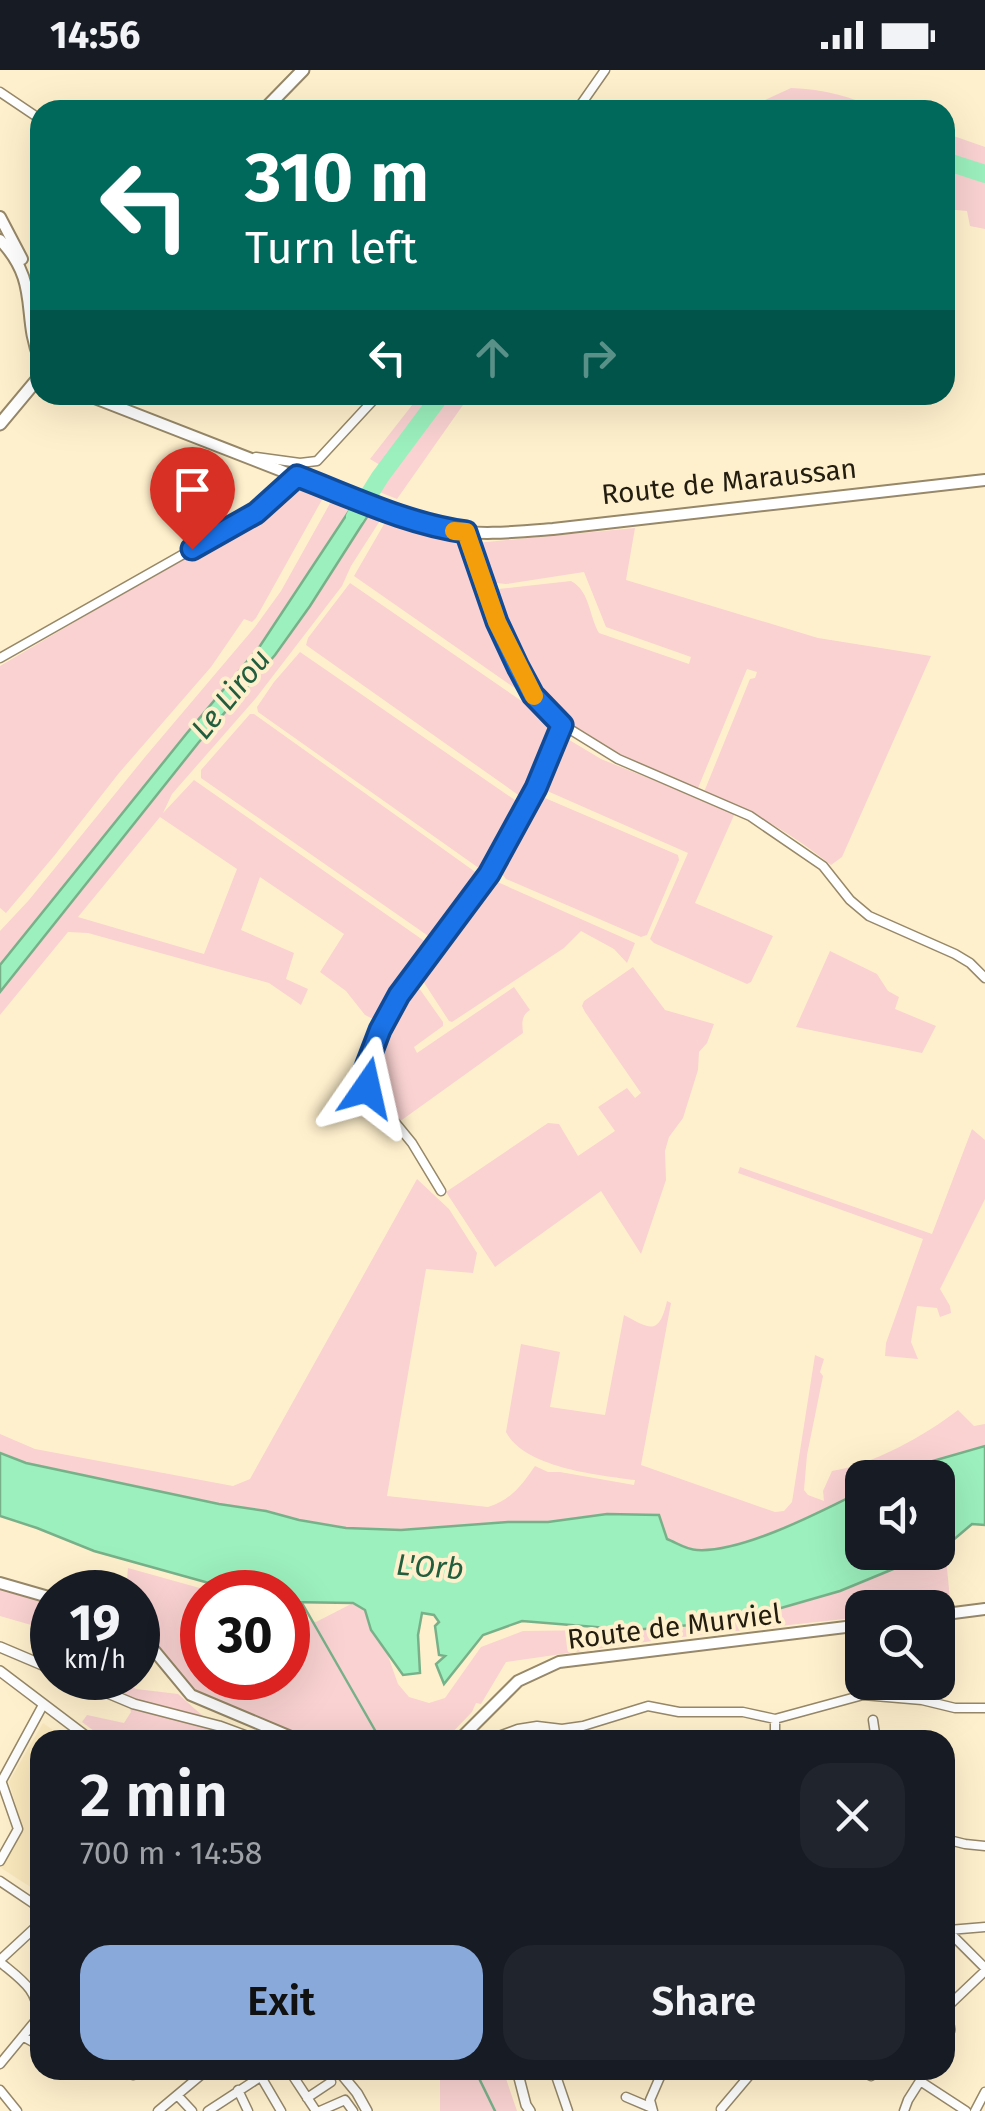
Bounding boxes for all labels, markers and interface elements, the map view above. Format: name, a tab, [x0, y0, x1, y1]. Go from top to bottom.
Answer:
text: 14:56	[50, 12, 140, 58]
text: 310 m	[245, 136, 429, 220]
icon: left	[80, 140, 210, 270]
text: Turn left	[245, 221, 417, 275]
icon: left	[360, 330, 415, 385]
icon: ahead	[465, 330, 520, 385]
icon: right	[570, 330, 625, 385]
pin	[150, 447, 235, 550]
street label: Route de Maraussan	[600, 452, 858, 511]
icon: arrive	[165, 462, 220, 517]
water label: Le Lirou	[184, 642, 278, 746]
position arrow	[315, 1036, 419, 1140]
map controls	[845, 1460, 955, 1700]
button: sound	[845, 1460, 955, 1570]
water label: L'Orb	[395, 1547, 465, 1587]
speed limit sign: 30	[180, 1570, 310, 1700]
button: search	[845, 1590, 955, 1700]
text: 19	[69, 1593, 121, 1653]
street label: Route de Murviel	[565, 1597, 783, 1656]
text: km/h	[64, 1645, 126, 1675]
text: 2 min	[80, 1760, 228, 1832]
button: close	[800, 1763, 905, 1868]
text: 700 m · 14:58	[80, 1834, 262, 1872]
button: Exit	[80, 1945, 483, 2060]
button: Share	[503, 1945, 905, 2060]

